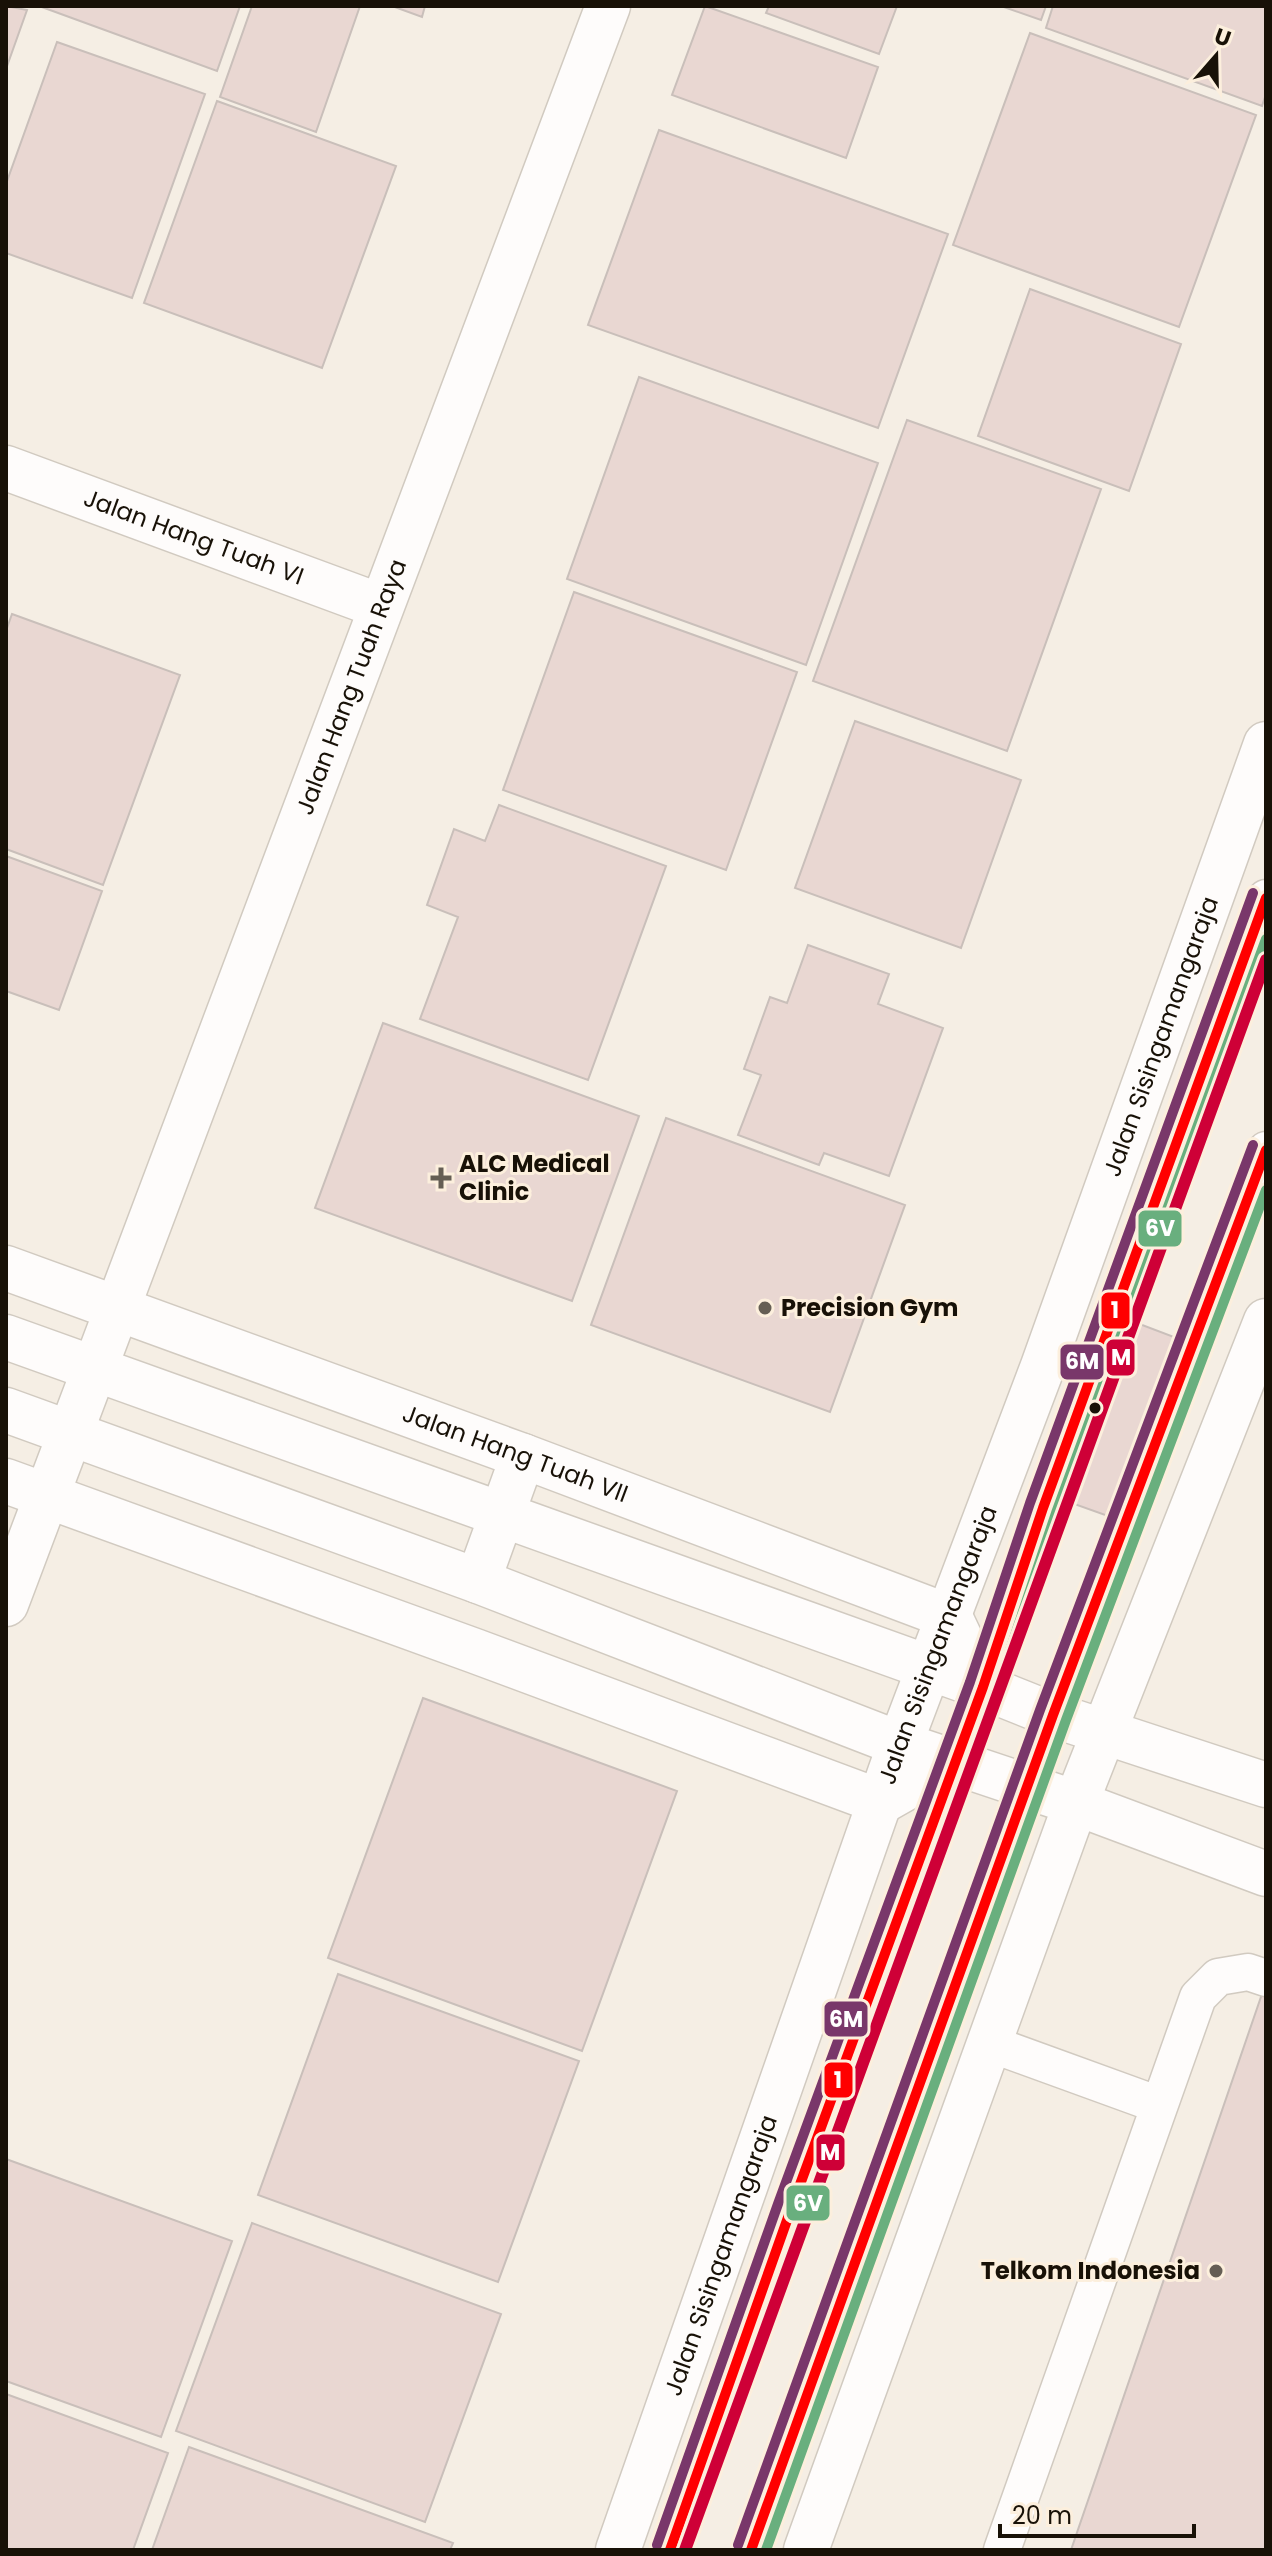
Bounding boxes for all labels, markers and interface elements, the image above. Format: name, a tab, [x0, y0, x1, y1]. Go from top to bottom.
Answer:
north arrow	[1176, 16, 1256, 96]
text: U	[1210, 20, 1235, 55]
street label: Jalan Hang Tuah VI	[79, 481, 308, 592]
street label: Jalan Hang Tuah Raya	[288, 554, 414, 819]
street label: Jalan Sisingamangaraja	[1095, 892, 1226, 1181]
place label: ALC Medical Clinic	[459, 1147, 610, 1208]
marker: ALC Medical Clinic	[430, 1167, 452, 1189]
line badge: 6V	[1137, 1209, 1183, 1248]
text: 6V	[1145, 1213, 1175, 1244]
place label: Precision Gym	[781, 1291, 959, 1324]
line badge: 1	[1100, 1291, 1131, 1330]
text: 1	[1111, 1295, 1119, 1326]
marker: Precision Gym	[756, 1299, 774, 1317]
line badge: M	[1105, 1338, 1136, 1377]
text: M	[1111, 1342, 1131, 1373]
line badge: 6M	[1059, 1343, 1105, 1381]
text: 6M	[1065, 1346, 1099, 1377]
street label: Jalan Hang Tuah VII	[398, 1397, 633, 1510]
unlabelled marker	[1087, 1400, 1103, 1416]
street label: Jalan Sisingamangaraja	[870, 1501, 1005, 1789]
line badge: 6M	[823, 2000, 869, 2038]
text: 6M	[829, 2004, 863, 2035]
line badge: 1	[823, 2061, 854, 2099]
text: 1	[834, 2065, 842, 2096]
street label: Jalan Sisingamangaraja	[656, 2110, 785, 2400]
line badge: M	[815, 2133, 846, 2172]
text: M	[820, 2137, 840, 2168]
line badge: 6V	[785, 2184, 831, 2222]
text: 6V	[793, 2188, 823, 2219]
place label: Telkom Indonesia	[981, 2254, 1200, 2287]
marker: Telkom Indonesia	[1207, 2262, 1225, 2280]
scale bar	[1000, 2488, 1194, 2538]
text: 20 m	[1012, 2499, 1072, 2532]

